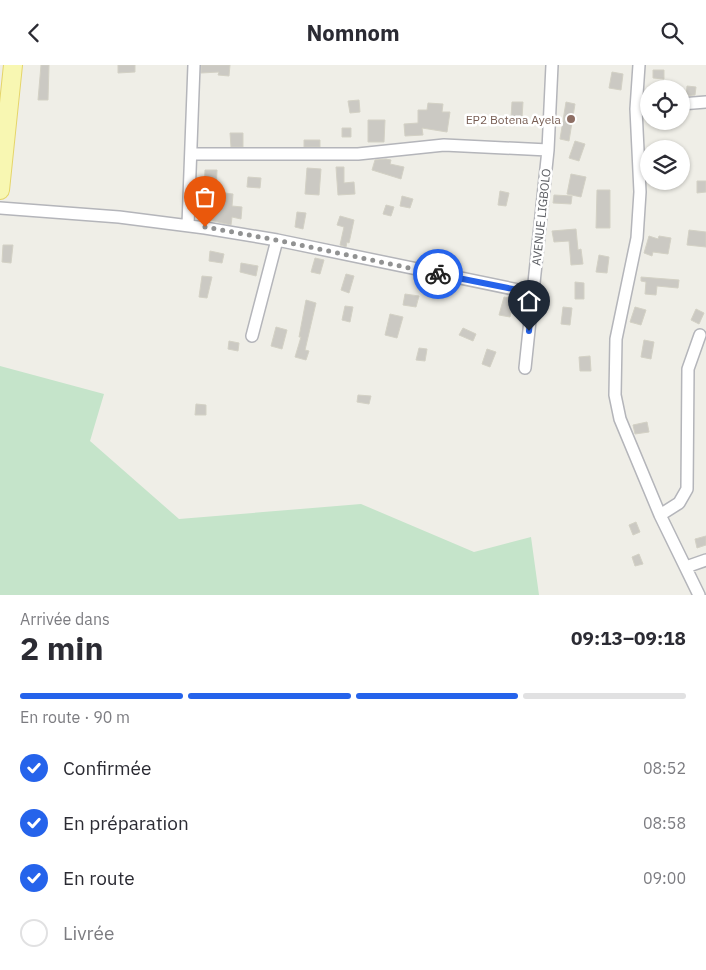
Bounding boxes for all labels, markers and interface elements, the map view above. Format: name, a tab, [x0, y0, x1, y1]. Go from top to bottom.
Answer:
text: Nomnom	[306, 18, 400, 47]
icon: back	[20, 19, 48, 47]
icon: search	[658, 19, 686, 47]
map controls	[640, 80, 690, 190]
button: locate	[640, 80, 690, 130]
place label: EP2 Botena Ayela	[466, 112, 562, 127]
marker: EP2 Botena Ayela	[565, 113, 577, 125]
button: layers	[640, 140, 690, 190]
street label: AVENUE LIGBOLO	[528, 168, 554, 266]
pin	[184, 176, 226, 227]
icon: bag	[191, 183, 219, 211]
courier	[413, 249, 463, 299]
icon: bike	[424, 260, 452, 288]
pin	[508, 280, 550, 331]
icon: home	[515, 287, 543, 315]
text: Arrivée dans	[20, 609, 110, 629]
text: 09:13–09:18	[571, 626, 686, 650]
text: 2 min	[20, 627, 104, 669]
text: En route · 90 m	[20, 707, 130, 727]
icon: check	[20, 754, 48, 782]
text: Confirmée	[63, 756, 151, 780]
text: 08:52	[643, 758, 686, 778]
icon: check	[20, 809, 48, 837]
text: En préparation	[63, 811, 189, 835]
text: 08:58	[643, 813, 686, 833]
icon: check	[20, 864, 48, 892]
text: En route	[63, 866, 135, 890]
text: 09:00	[643, 868, 686, 888]
text: Livrée	[63, 921, 114, 945]

